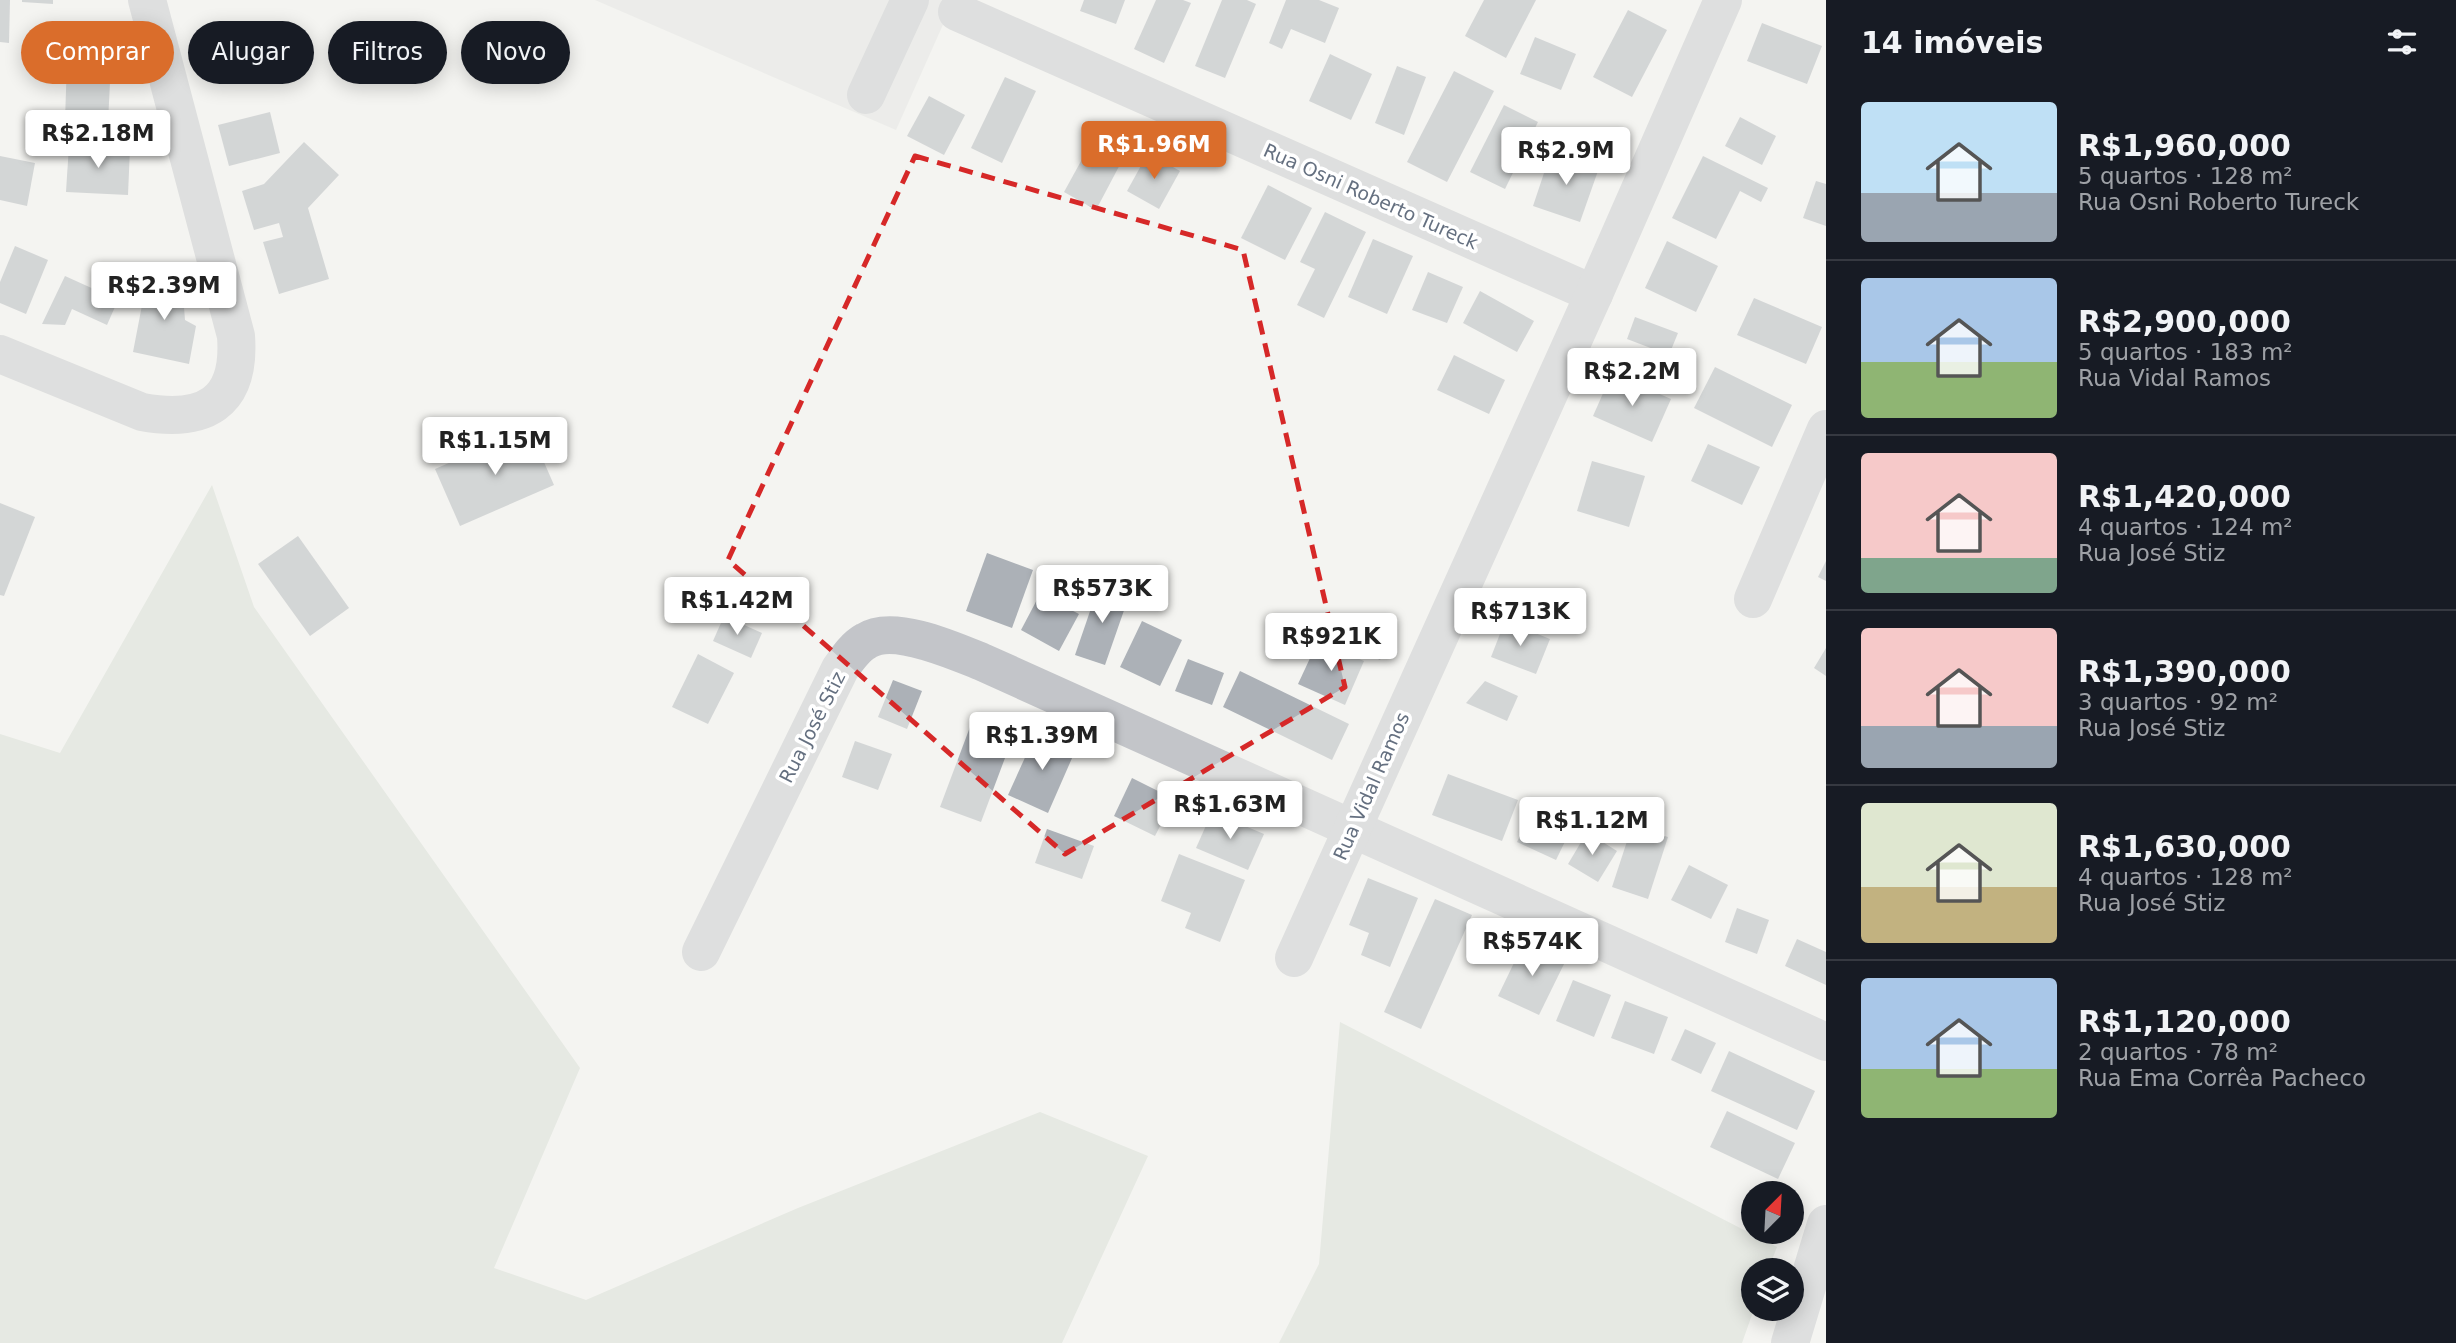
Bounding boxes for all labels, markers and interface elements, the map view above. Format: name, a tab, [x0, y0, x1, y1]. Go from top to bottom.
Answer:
chip: Comprar	[21, 21, 174, 84]
chip: Alugar	[188, 21, 314, 84]
chip: Filtros	[328, 21, 447, 84]
chip: Novo	[461, 21, 570, 84]
icon: filters	[2383, 23, 2421, 61]
text: 14 imóveis	[1861, 25, 2043, 60]
pin: R$2.18M	[33, 110, 163, 170]
text: R$2.18M	[41, 120, 155, 146]
pin: R$1.96M	[1089, 122, 1219, 181]
pin: R$2.9M	[1509, 128, 1623, 187]
text: R$1,960,000	[2078, 128, 2291, 163]
icon: home	[1917, 130, 2001, 214]
text: R$1.96M	[1097, 131, 1211, 157]
text: R$2.9M	[1517, 137, 1615, 163]
street label: Rua Osni Roberto Tureck	[1260, 139, 1482, 253]
text: 5 quartos · 128 m²	[2078, 163, 2293, 189]
text: Rua Osni Roberto Tureck	[2078, 189, 2359, 215]
pin: R$2.39M	[99, 262, 229, 322]
text: R$2.39M	[107, 272, 221, 298]
text: R$2,900,000	[2078, 304, 2291, 339]
icon: home	[1917, 306, 2001, 390]
text: 5 quartos · 183 m²	[2078, 339, 2293, 365]
pin: R$2.2M	[1575, 348, 1689, 408]
text: R$2.2M	[1583, 358, 1681, 384]
text: Rua Vidal Ramos	[2078, 365, 2271, 391]
pin: R$1.15M	[430, 418, 560, 477]
text: R$1.15M	[438, 427, 552, 453]
text: R$1,420,000	[2078, 479, 2291, 514]
icon: home	[1917, 481, 2001, 565]
text: 4 quartos · 124 m²	[2078, 514, 2293, 540]
text: Rua José Stiz	[2078, 540, 2225, 566]
pin: R$573K	[1045, 566, 1159, 625]
text: R$573K	[1052, 575, 1152, 601]
pin: R$1.42M	[672, 578, 802, 637]
text: R$1.42M	[680, 587, 794, 613]
pin: R$713K	[1463, 588, 1577, 648]
text: R$713K	[1470, 598, 1570, 624]
pin: R$921K	[1274, 614, 1388, 673]
text: R$921K	[1281, 623, 1381, 649]
text: R$1,390,000	[2078, 654, 2291, 689]
icon: home	[1917, 656, 2001, 740]
street label: Rua José Stiz	[775, 668, 849, 786]
text: 3 quartos · 92 m²	[2078, 689, 2278, 715]
street label: Rua Vidal Ramos	[1329, 709, 1413, 863]
pin: R$1.39M	[977, 712, 1107, 772]
text: Rua José Stiz	[2078, 715, 2225, 741]
text: R$1.39M	[985, 722, 1099, 748]
pin: R$1.63M	[1165, 782, 1295, 841]
text: R$1.63M	[1173, 791, 1287, 817]
pin: R$1.12M	[1527, 798, 1657, 857]
text: R$1.12M	[1535, 807, 1649, 833]
text: R$1,630,000	[2078, 829, 2291, 864]
icon: home	[1917, 831, 2001, 915]
text: 4 quartos · 128 m²	[2078, 864, 2293, 890]
text: Rua José Stiz	[2078, 890, 2225, 916]
pin: R$574K	[1475, 918, 1589, 978]
text: R$574K	[1482, 928, 1582, 954]
text: R$1,120,000	[2078, 1004, 2291, 1039]
icon: home	[1917, 1006, 2001, 1090]
text: 2 quartos · 78 m²	[2078, 1039, 2278, 1065]
text: Rua Ema Corrêa Pacheco	[2078, 1065, 2366, 1091]
north arrow	[1741, 1181, 1804, 1244]
map controls	[1741, 1181, 1804, 1321]
button: layers	[1741, 1258, 1804, 1321]

